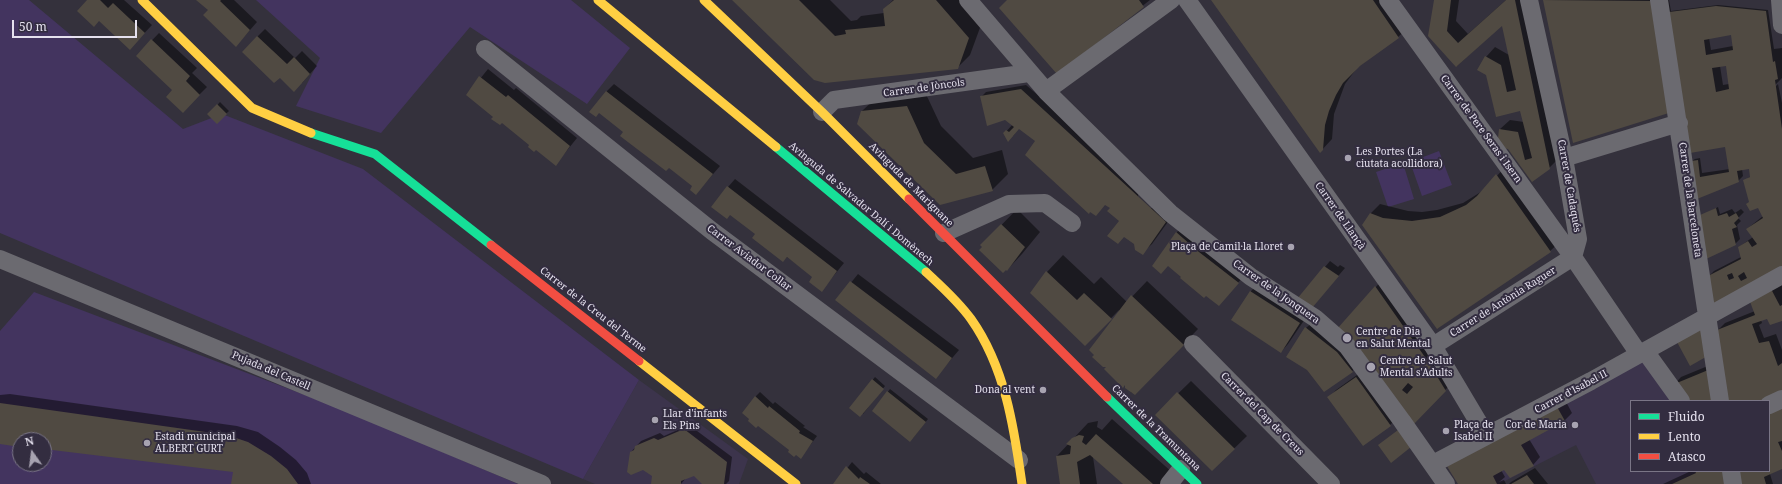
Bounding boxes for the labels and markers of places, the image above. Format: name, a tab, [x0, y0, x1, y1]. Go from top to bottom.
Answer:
place label: Les Portes (La ciutata acollidora)	[1356, 146, 1443, 170]
marker: Les Portes (La ciutata acollidora)	[1343, 153, 1353, 163]
place label: Plaça de Camil·la Lloret	[1171, 241, 1283, 253]
marker: Plaça de Camil·la Lloret	[1286, 242, 1296, 252]
place label: Centre de Dia en Salut Mental	[1356, 326, 1430, 350]
marker: Centre de Dia en Salut Mental	[1341, 332, 1353, 344]
place label: Centre de Salut Mental s'Adults	[1380, 355, 1452, 378]
marker: Centre de Salut Mental s'Adults	[1365, 361, 1377, 373]
place label: Dona al vent	[975, 384, 1035, 396]
marker: Dona al vent	[1038, 385, 1048, 395]
place label: Llar d'infants Els Pins	[663, 408, 727, 432]
marker: Llar d'infants Els Pins	[650, 415, 660, 425]
place label: Plaça de Isabel II	[1454, 419, 1493, 442]
place label: Cor de Maria	[1505, 419, 1567, 431]
marker: Cor de Maria	[1570, 420, 1580, 430]
marker: Plaça de Isabel II	[1441, 426, 1451, 436]
place label: Estadi municipal ALBERT GURT	[155, 431, 235, 454]
marker: Estadi municipal ALBERT GURT	[142, 438, 152, 448]

